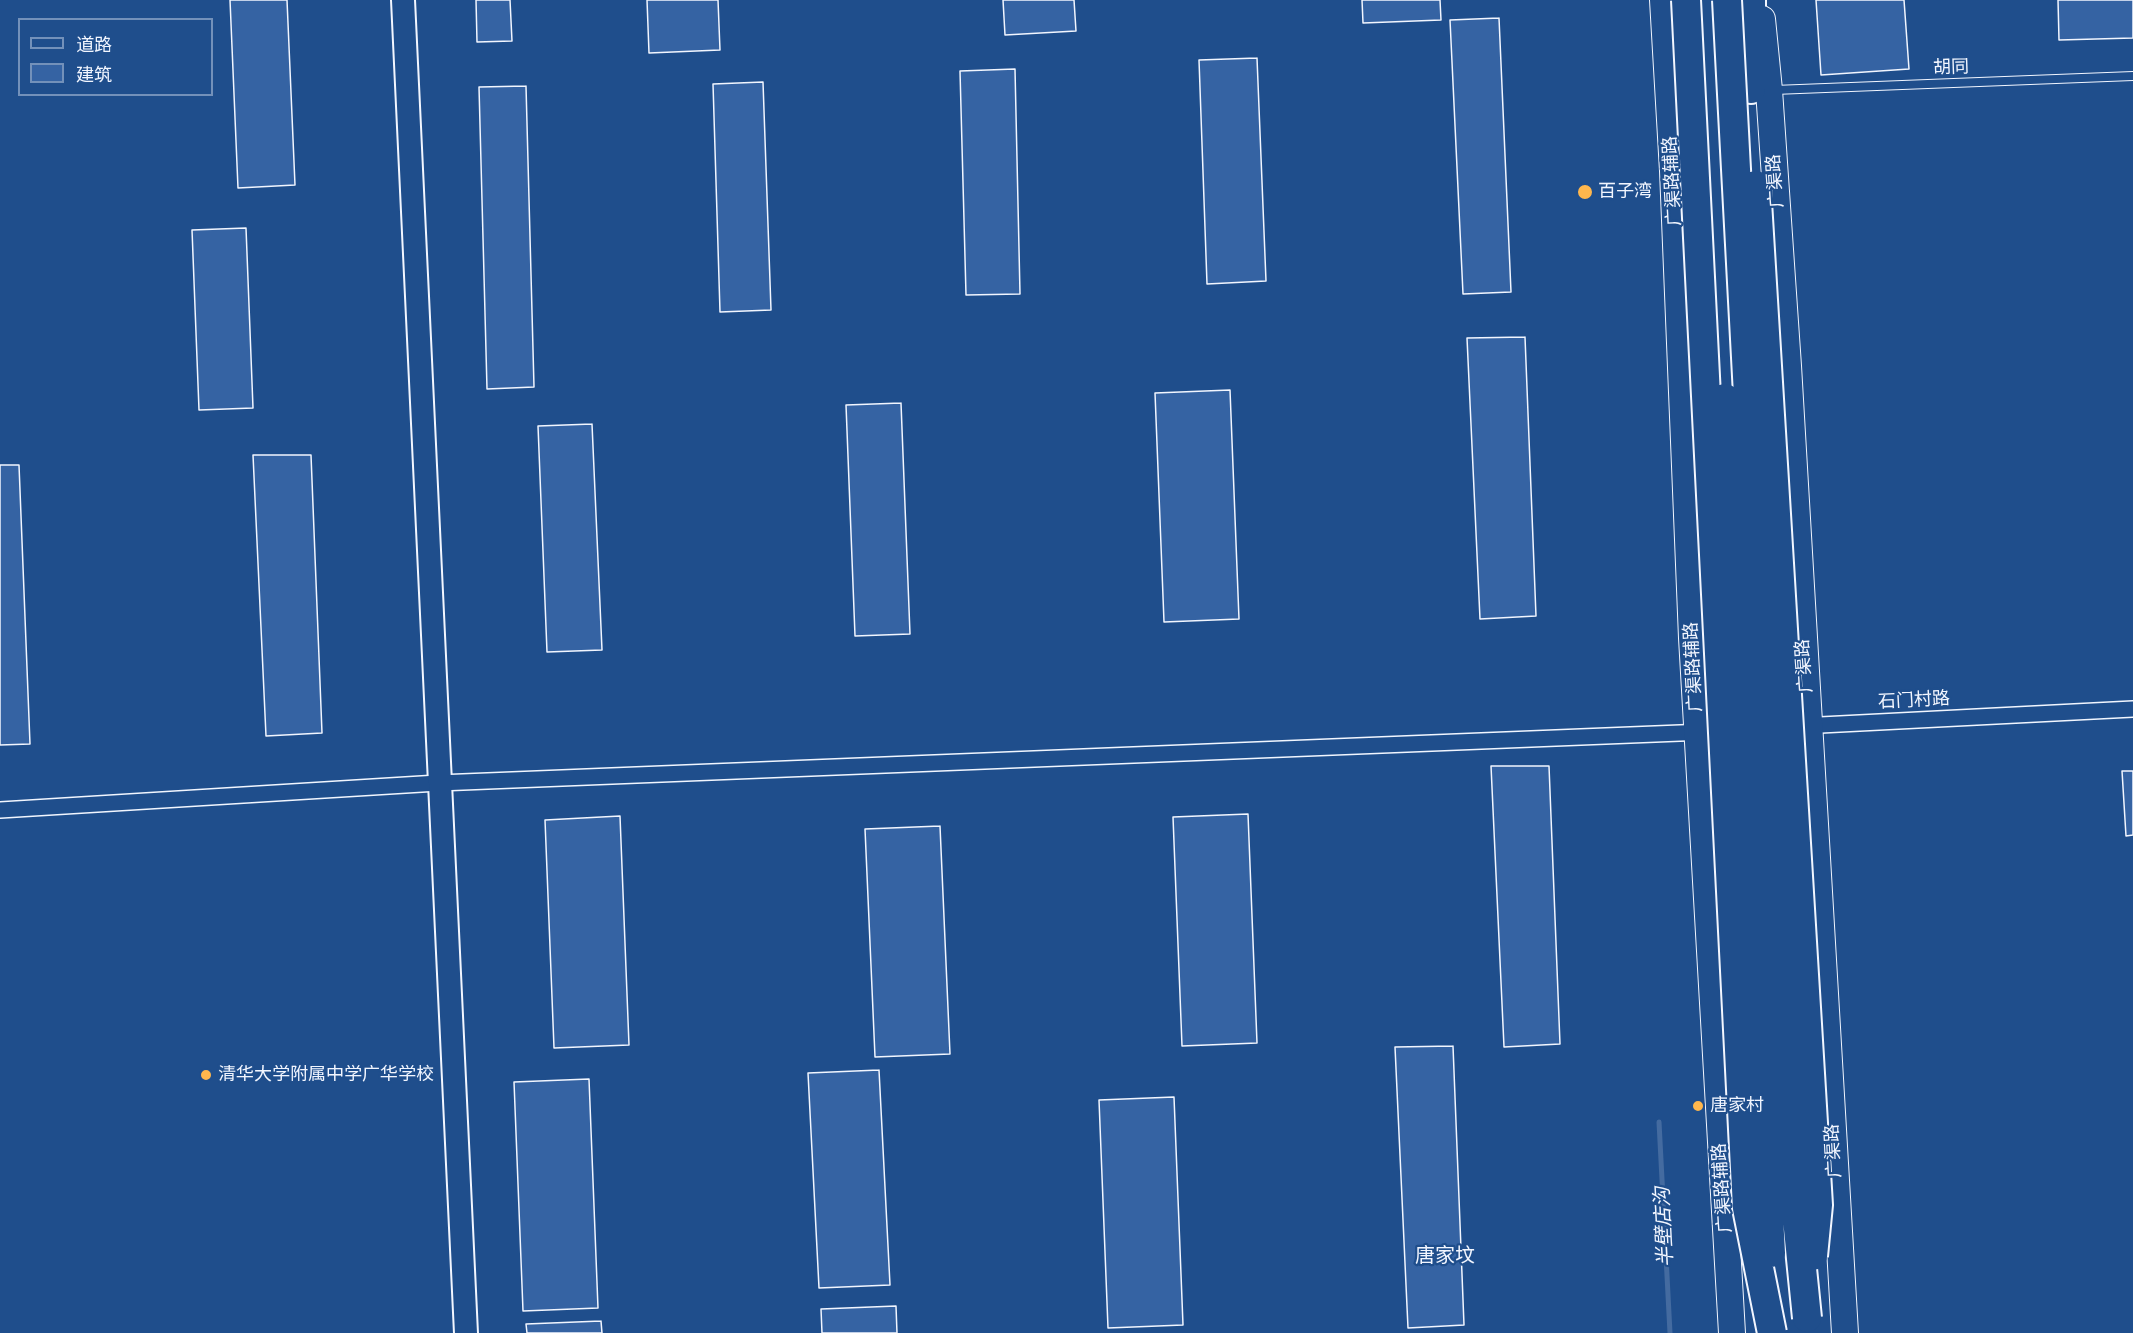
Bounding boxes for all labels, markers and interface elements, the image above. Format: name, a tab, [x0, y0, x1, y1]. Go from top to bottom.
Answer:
legend	[18, 18, 213, 96]
text: 道路	[76, 34, 112, 56]
street label: 胡同	[1933, 57, 1969, 79]
text: 建筑	[76, 64, 112, 86]
street label: 广渠路辅路	[1660, 135, 1686, 227]
street label: 广渠路	[1763, 153, 1789, 209]
place label: 百子湾	[1598, 181, 1652, 203]
marker: 百子湾	[1576, 183, 1594, 201]
street label: 广渠路辅路	[1681, 621, 1707, 713]
street label: 广渠路	[1792, 638, 1818, 694]
street label: 石门村路	[1877, 688, 1951, 714]
place label: 清华大学附属中学广华学校	[218, 1064, 434, 1086]
marker: 清华大学附属中学广华学校	[199, 1068, 213, 1082]
place label: 唐家村	[1710, 1095, 1764, 1117]
marker: 唐家村	[1691, 1099, 1705, 1113]
street label: 广渠路	[1822, 1123, 1846, 1179]
street label: 广渠路辅路	[1709, 1142, 1737, 1234]
water label: 半壁店沟	[1651, 1186, 1679, 1268]
district label: 唐家坟	[1415, 1245, 1475, 1269]

